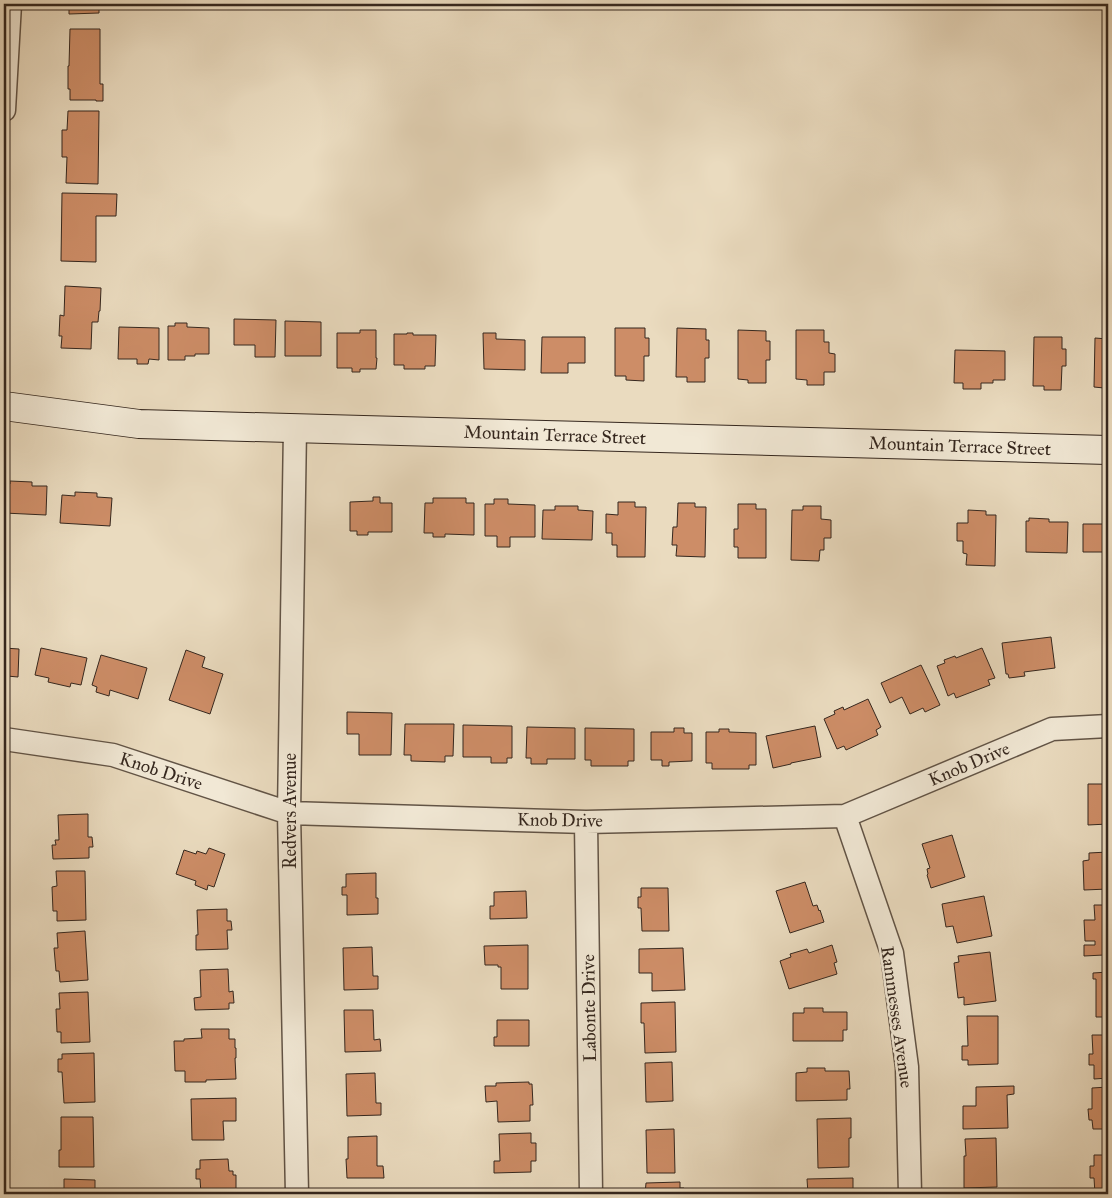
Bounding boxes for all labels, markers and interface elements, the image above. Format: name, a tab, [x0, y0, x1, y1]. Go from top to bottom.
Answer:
street label: Mountain Terrace Street	[463, 421, 647, 449]
street label: Mountain Terrace Street	[868, 432, 1052, 460]
street label: Knob Drive	[925, 737, 1013, 791]
street label: Knob Drive	[117, 747, 205, 795]
street label: Redvers Avenue	[279, 753, 301, 869]
street label: Knob Drive	[517, 808, 603, 832]
street label: Rammesses Avenue	[876, 945, 918, 1089]
street label: Labonte Drive	[577, 954, 601, 1062]

